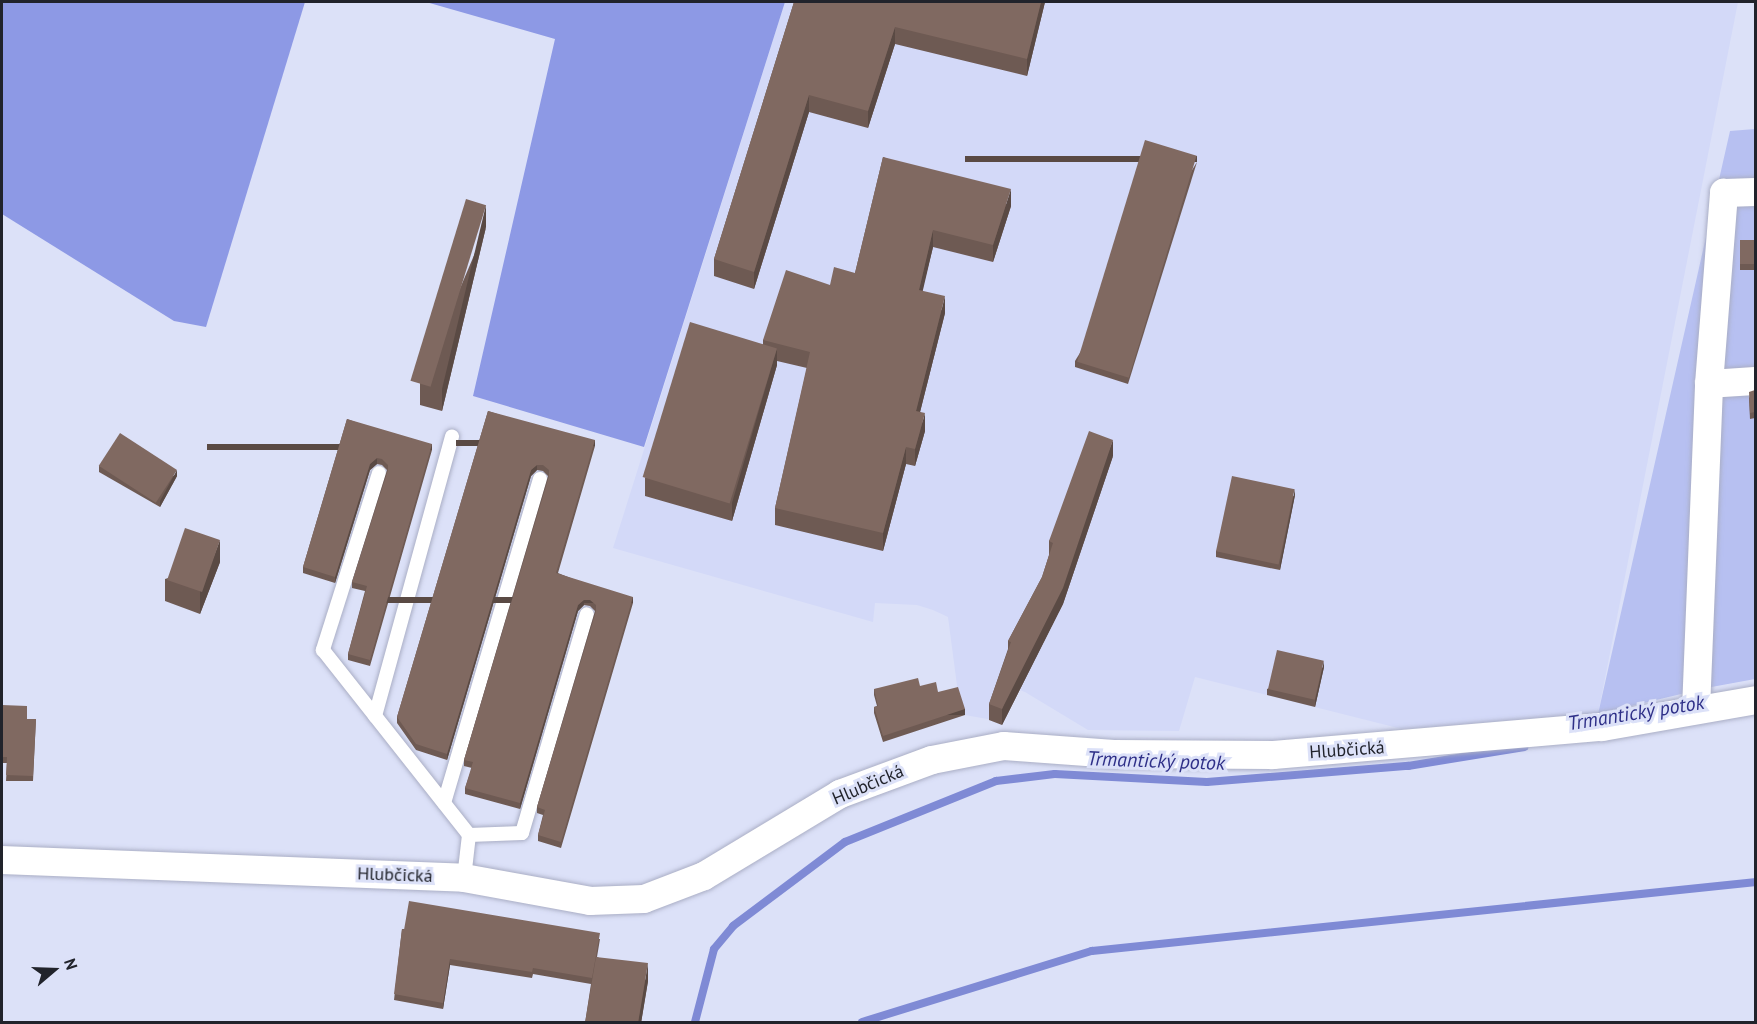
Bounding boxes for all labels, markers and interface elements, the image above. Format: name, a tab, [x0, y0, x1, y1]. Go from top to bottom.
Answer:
water label: Trmantický potok	[1566, 690, 1706, 736]
street label: Hlubčická	[1309, 737, 1385, 763]
water label: Trmantický potok	[1086, 747, 1226, 775]
street label: Hlubčická	[829, 760, 907, 810]
street label: Hlubčická	[357, 863, 433, 887]
north arrow	[24, 940, 84, 1000]
text: N	[60, 956, 82, 972]

